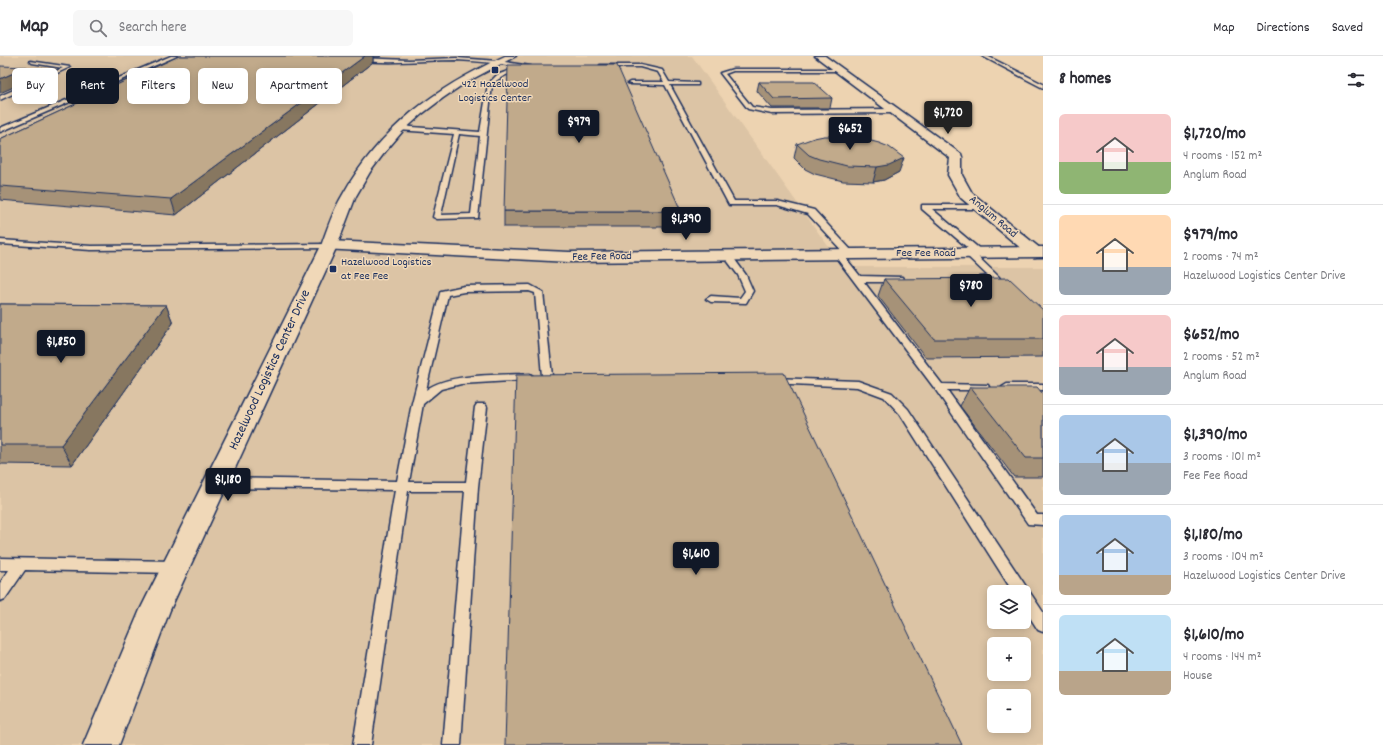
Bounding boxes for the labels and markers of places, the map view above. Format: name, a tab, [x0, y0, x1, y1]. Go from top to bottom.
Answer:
marker: 422 Hazelwood Logistics Center	[490, 65, 500, 75]
place label: 422 Hazelwood Logistics Center	[459, 76, 532, 107]
pin: $1,720	[915, 101, 981, 135]
pin: $979	[555, 110, 603, 144]
pin: $652	[826, 117, 874, 151]
pin: $1,390	[653, 207, 719, 241]
place label: Hazelwood Logistics at Fee Fee	[341, 254, 432, 285]
marker: Hazelwood Logistics at Fee Fee	[328, 264, 338, 274]
pin: $780	[947, 274, 995, 308]
pin: $1,850	[28, 330, 94, 364]
pin: $1,180	[195, 468, 261, 502]
pin: $1,610	[663, 542, 729, 576]

